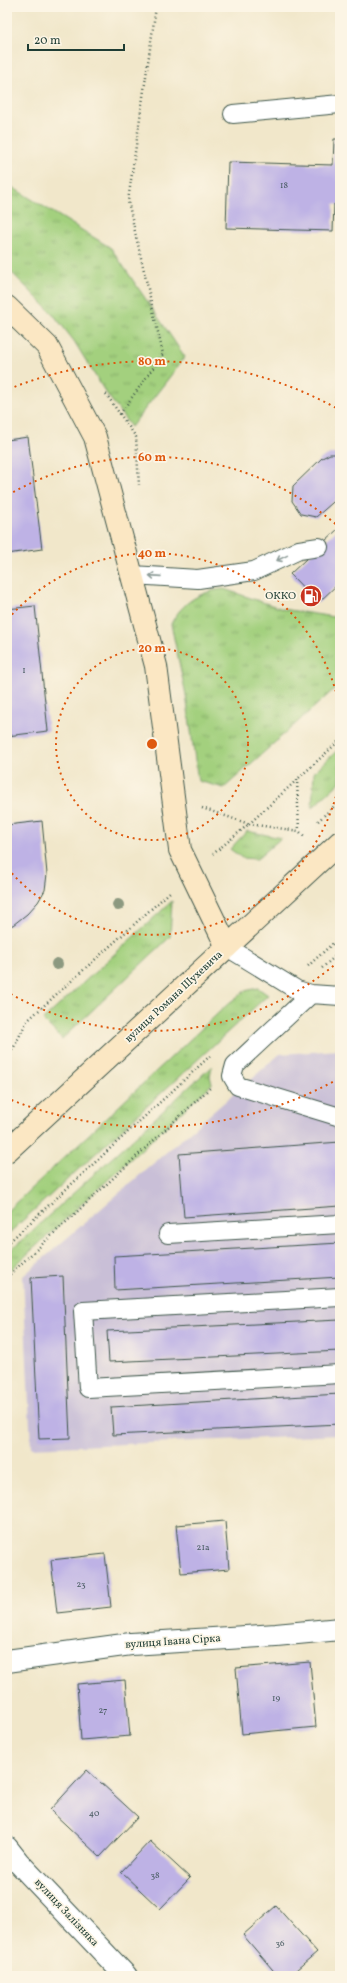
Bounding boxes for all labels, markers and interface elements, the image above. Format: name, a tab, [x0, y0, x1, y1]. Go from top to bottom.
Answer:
scale bar	[28, 26, 124, 52]
text: 20 m	[34, 33, 61, 49]
house number: 18	[280, 179, 288, 192]
text: 80 m	[138, 354, 166, 370]
text: 60 m	[138, 450, 166, 466]
text: 40 m	[138, 546, 167, 562]
one-way arrow	[276, 555, 288, 562]
one-way arrow	[149, 573, 162, 580]
fuel station icon: ОККО	[298, 583, 324, 609]
place label: ОККО	[265, 589, 296, 604]
text: 20 m	[138, 641, 166, 657]
house number: 1	[22, 664, 26, 677]
centre of rings	[145, 737, 159, 751]
street label: вулиця Романа Шухевича	[122, 947, 227, 1046]
house number: 21а	[197, 1541, 210, 1554]
house number: 23	[76, 1578, 86, 1591]
street label: вулиця Івана Сірка	[125, 1631, 222, 1653]
house number: 19	[272, 1692, 280, 1705]
house number: 27	[99, 1704, 107, 1717]
house number: 40	[89, 1807, 100, 1820]
house number: 38	[150, 1869, 160, 1882]
street label: вулиця Залізняка	[31, 1876, 102, 1951]
house number: 36	[275, 1937, 285, 1950]

